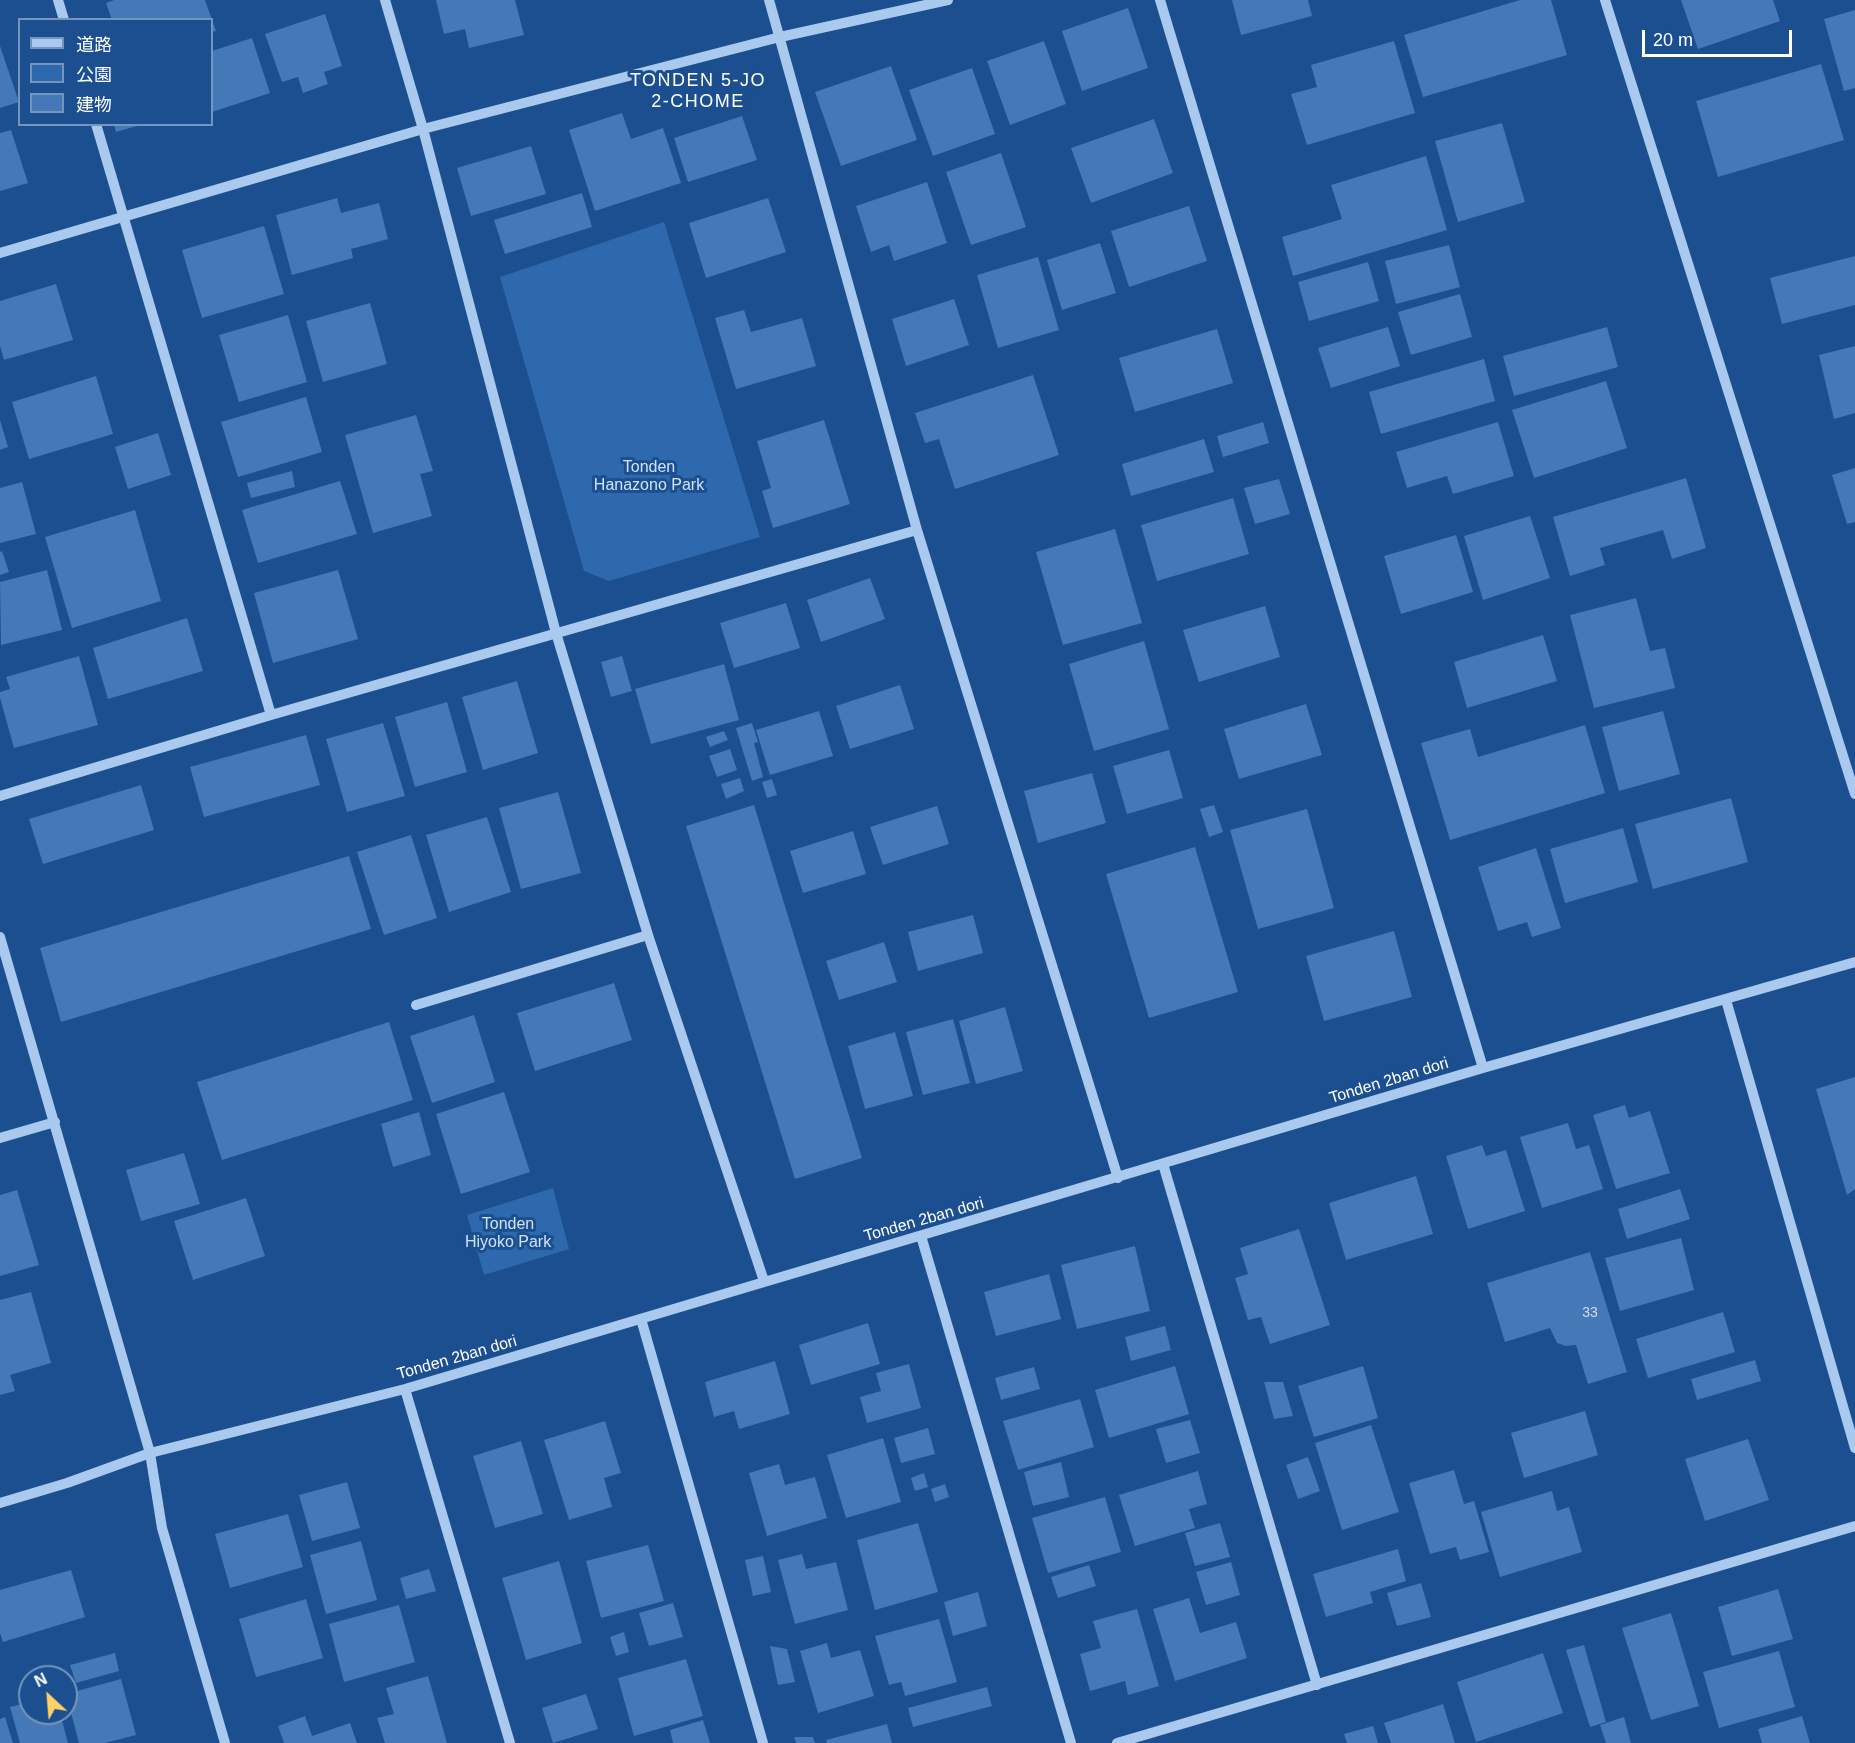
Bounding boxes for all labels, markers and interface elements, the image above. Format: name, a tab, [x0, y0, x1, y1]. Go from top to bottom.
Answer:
legend	[18, 18, 213, 126]
scale bar	[1645, 18, 1795, 56]
text: 20 m	[1653, 30, 1693, 50]
text: 道路	[76, 35, 112, 55]
text: 公園	[76, 65, 112, 85]
district label: TONDEN 5-JO 2-CHOME	[630, 70, 766, 112]
text: 建物	[76, 95, 112, 115]
park label: Tonden Hanazono Park	[594, 458, 704, 496]
street label: Tonden 2ban dori	[1327, 1054, 1451, 1108]
street label: Tonden 2ban dori	[862, 1194, 986, 1246]
park label: Tonden Hiyoko Park	[465, 1215, 551, 1253]
house number: 33	[1582, 1305, 1598, 1321]
street label: Tonden 2ban dori	[395, 1332, 519, 1384]
north arrow	[18, 1665, 78, 1725]
text: N	[32, 1670, 50, 1690]

